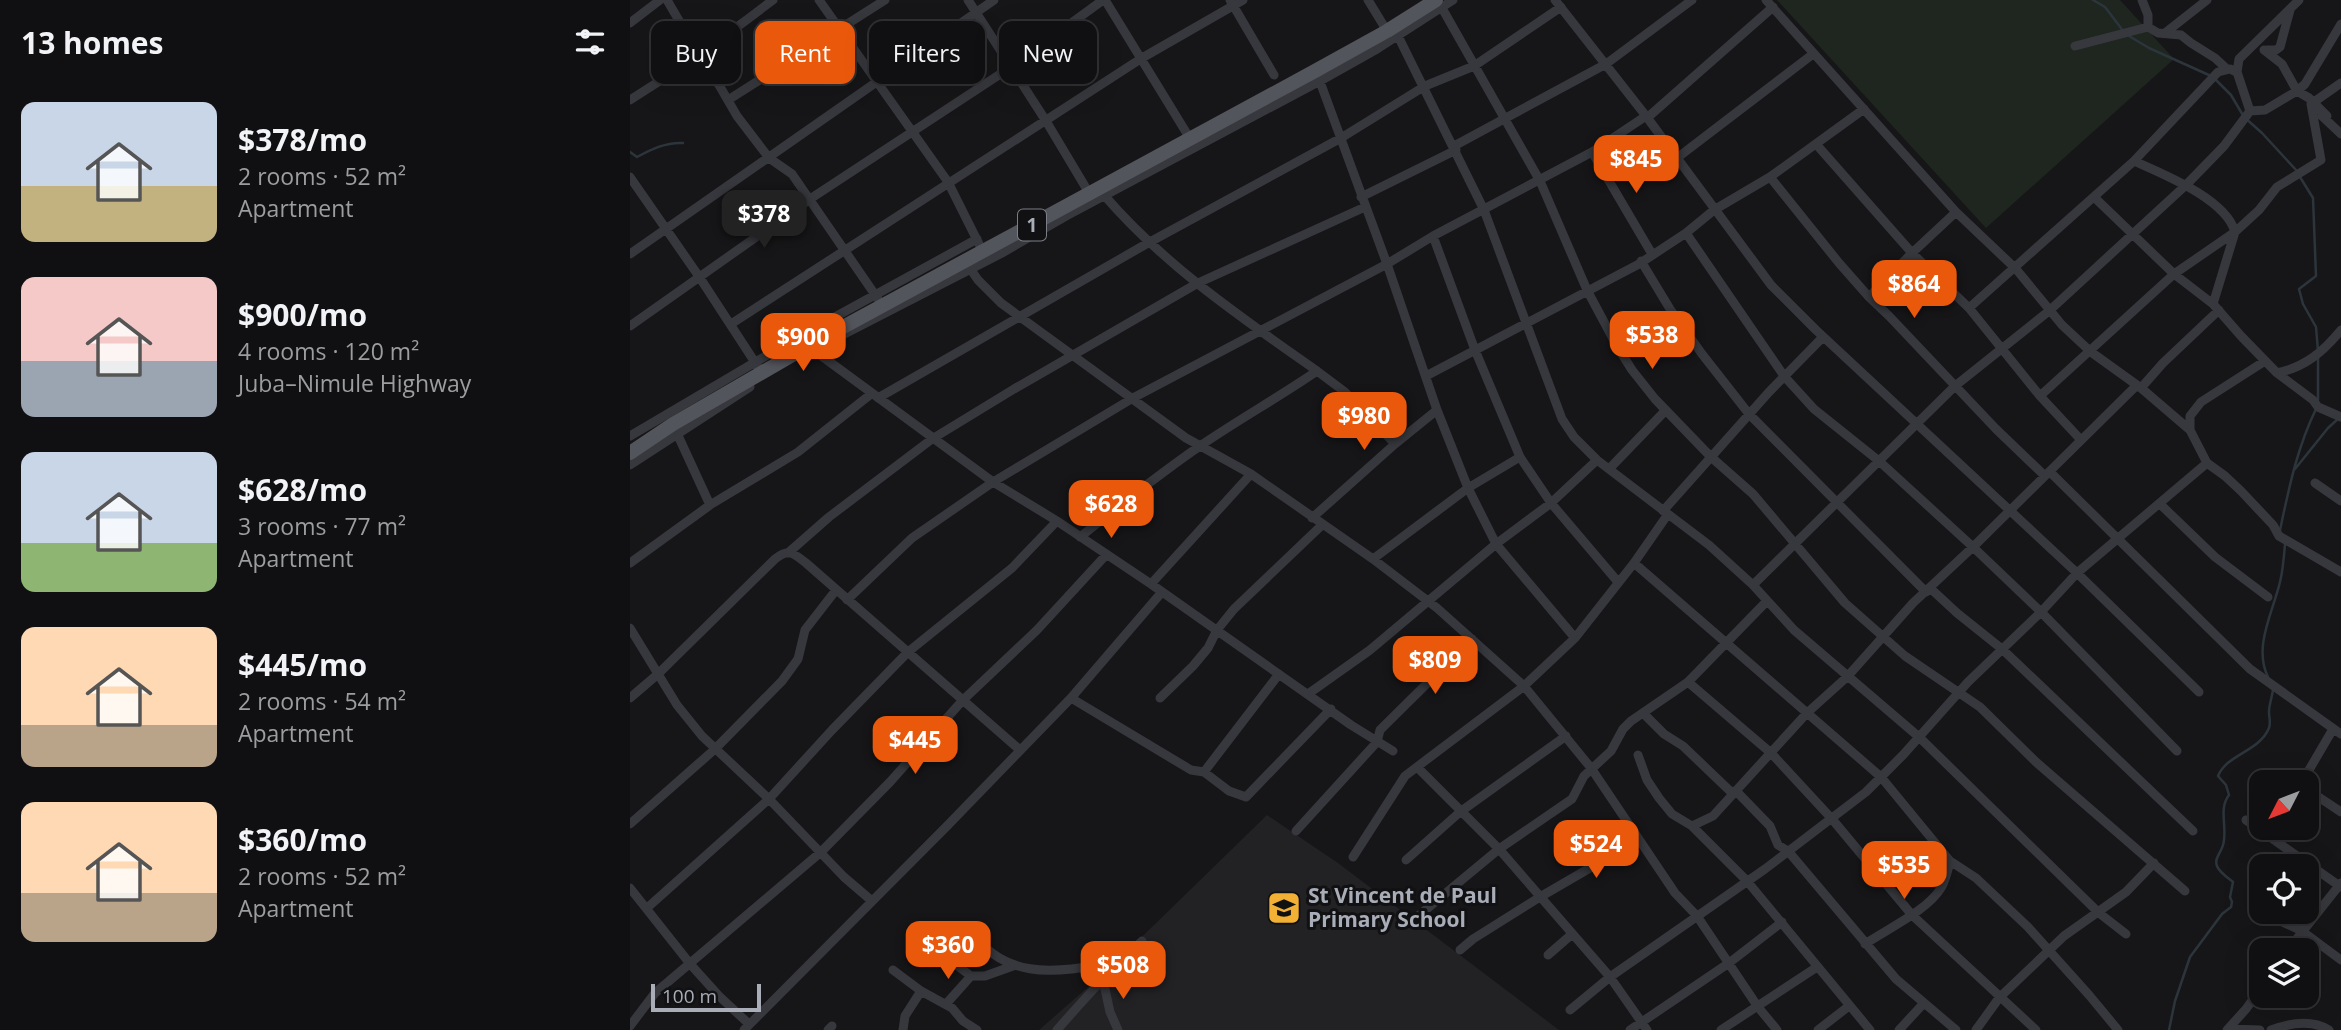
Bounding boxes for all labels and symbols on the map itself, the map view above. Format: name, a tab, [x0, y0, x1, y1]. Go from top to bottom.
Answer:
pin: $845	[1595, 136, 1677, 195]
pin: $378	[723, 190, 805, 250]
road number: 1	[1018, 210, 1046, 241]
pin: $864	[1873, 260, 1955, 320]
pin: $538	[1611, 312, 1693, 371]
pin: $900	[762, 314, 844, 373]
pin: $980	[1323, 392, 1405, 452]
pin: $628	[1070, 480, 1152, 540]
pin: $809	[1394, 636, 1476, 696]
pin: $445	[874, 716, 956, 776]
north arrow	[2249, 770, 2319, 840]
pin: $524	[1555, 820, 1637, 880]
pin: $535	[1863, 842, 1945, 901]
place label: St Vincent de Paul Primary School	[1308, 881, 1497, 933]
school or university icon: St Vincent de Paul Primary School	[1265, 889, 1303, 927]
pin: $360	[907, 922, 989, 981]
pin: $508	[1082, 942, 1164, 1001]
scale bar	[651, 981, 761, 1013]

